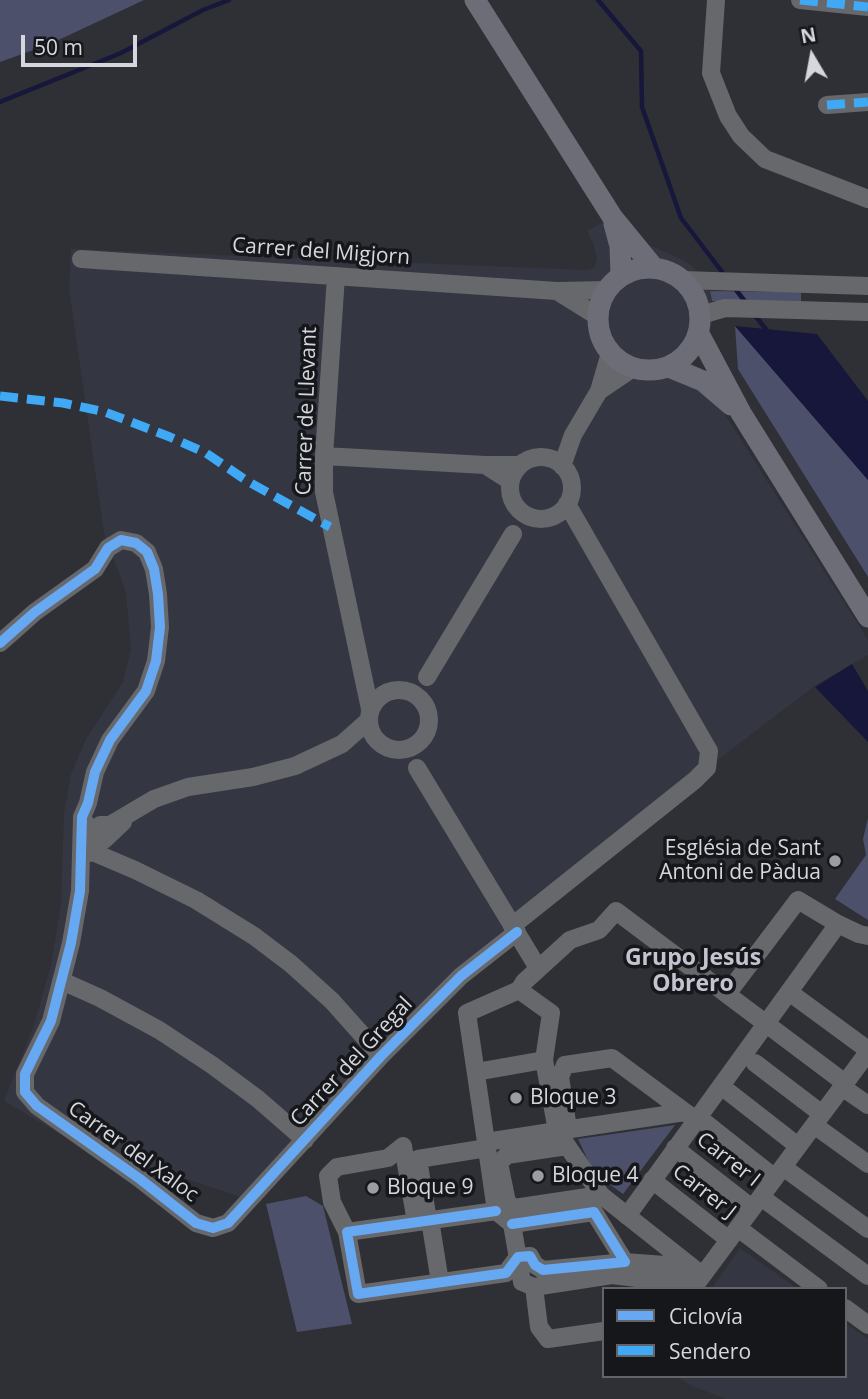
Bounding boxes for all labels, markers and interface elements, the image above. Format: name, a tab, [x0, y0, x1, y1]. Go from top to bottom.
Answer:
scale bar	[24, 21, 140, 65]
north arrow	[777, 21, 847, 91]
text: N	[798, 21, 818, 49]
text: 50 m	[34, 33, 83, 61]
street label: Carrer del Migjorn	[231, 233, 411, 271]
street label: Carrer de Llevant	[291, 326, 323, 496]
place label: Església de Sant Antoni de Pàdua	[659, 836, 821, 886]
marker: Església de Sant Antoni de Pàdua	[827, 853, 843, 869]
district label: Grupo Jesús Obrero	[625, 944, 761, 998]
street label: Carrer del Gregal	[286, 992, 418, 1132]
place label: Bloque 3	[530, 1085, 616, 1111]
marker: Bloque 3	[508, 1090, 524, 1106]
street label: Carrer del Xaloc	[63, 1096, 203, 1208]
street label: Carrer I	[691, 1127, 765, 1193]
street label: Carrer J	[667, 1159, 741, 1225]
place label: Bloque 4	[552, 1163, 638, 1189]
marker: Bloque 4	[530, 1168, 546, 1184]
place label: Bloque 9	[387, 1175, 473, 1201]
marker: Bloque 9	[365, 1180, 381, 1196]
legend	[602, 1287, 847, 1378]
text: Ciclovía	[669, 1302, 743, 1330]
text: Sendero	[669, 1337, 751, 1365]

